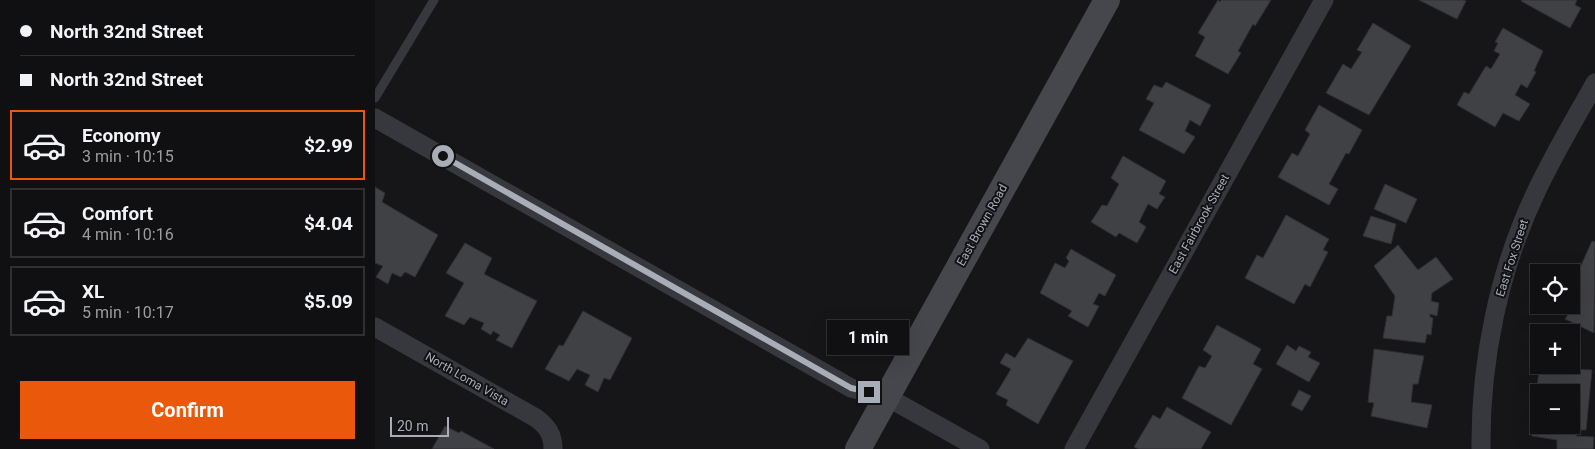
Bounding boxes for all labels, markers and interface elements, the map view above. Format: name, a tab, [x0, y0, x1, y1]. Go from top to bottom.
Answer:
text: North 32nd Street	[50, 20, 203, 43]
text: North 32nd Street	[50, 68, 203, 91]
icon: car	[22, 123, 67, 168]
text: Economy	[82, 124, 161, 147]
text: $2.99	[304, 134, 353, 157]
route start	[432, 145, 454, 167]
text: 3 min · 10:15	[82, 147, 174, 166]
street label: East Fairbrook Street	[1166, 172, 1232, 276]
street label: East Brown Road	[954, 182, 1010, 268]
icon: car	[22, 201, 67, 246]
text: Comfort	[82, 202, 153, 225]
text: $4.04	[304, 212, 353, 235]
street label: East Fox Street	[1493, 218, 1531, 298]
text: 4 min · 10:16	[82, 225, 174, 244]
map controls	[1530, 264, 1580, 434]
button: locate	[1530, 264, 1580, 314]
icon: car	[22, 279, 67, 324]
text: XL	[82, 280, 104, 303]
text: $5.09	[304, 290, 353, 313]
text: 5 min · 10:17	[82, 303, 174, 322]
callout: 1 min	[828, 320, 910, 354]
button: +	[1530, 324, 1580, 374]
text: 1 min	[848, 328, 888, 347]
street label: North Loma Vista	[423, 349, 511, 409]
button: Confirm	[20, 381, 355, 439]
route end	[858, 381, 880, 403]
button: −	[1530, 384, 1580, 434]
scale bar	[390, 414, 449, 437]
text: 20 m	[397, 418, 429, 434]

